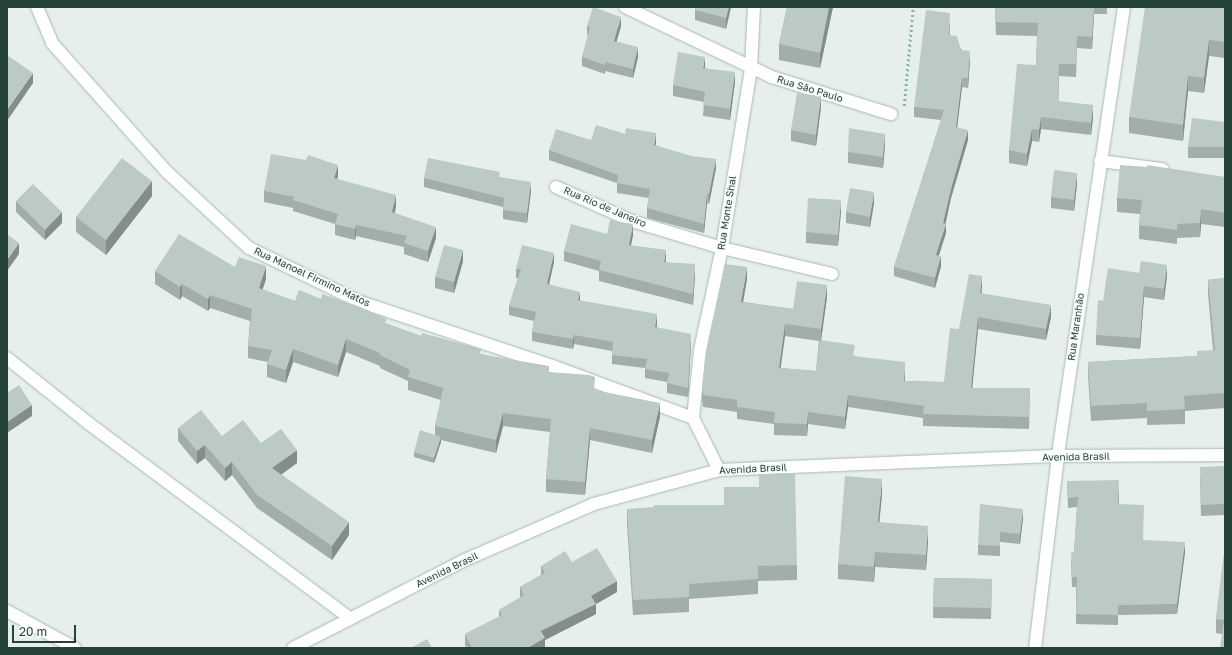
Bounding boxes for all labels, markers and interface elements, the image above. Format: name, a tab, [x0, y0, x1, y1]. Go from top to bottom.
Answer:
street label: Rua São Paulo	[775, 73, 845, 105]
street label: Rua Monte Shal	[715, 175, 739, 251]
street label: Rua Rio de Janeiro	[562, 184, 648, 230]
street label: Rua Manoel Firmino Matos	[252, 245, 372, 309]
street label: Rua Maranhão	[1065, 292, 1087, 362]
street label: Avenida Brasil	[1042, 450, 1110, 464]
street label: Avenida Brasil	[719, 461, 787, 477]
street label: Avenida Brasil	[414, 550, 480, 590]
scale bar	[14, 617, 78, 643]
text: 20 m	[19, 624, 47, 639]

